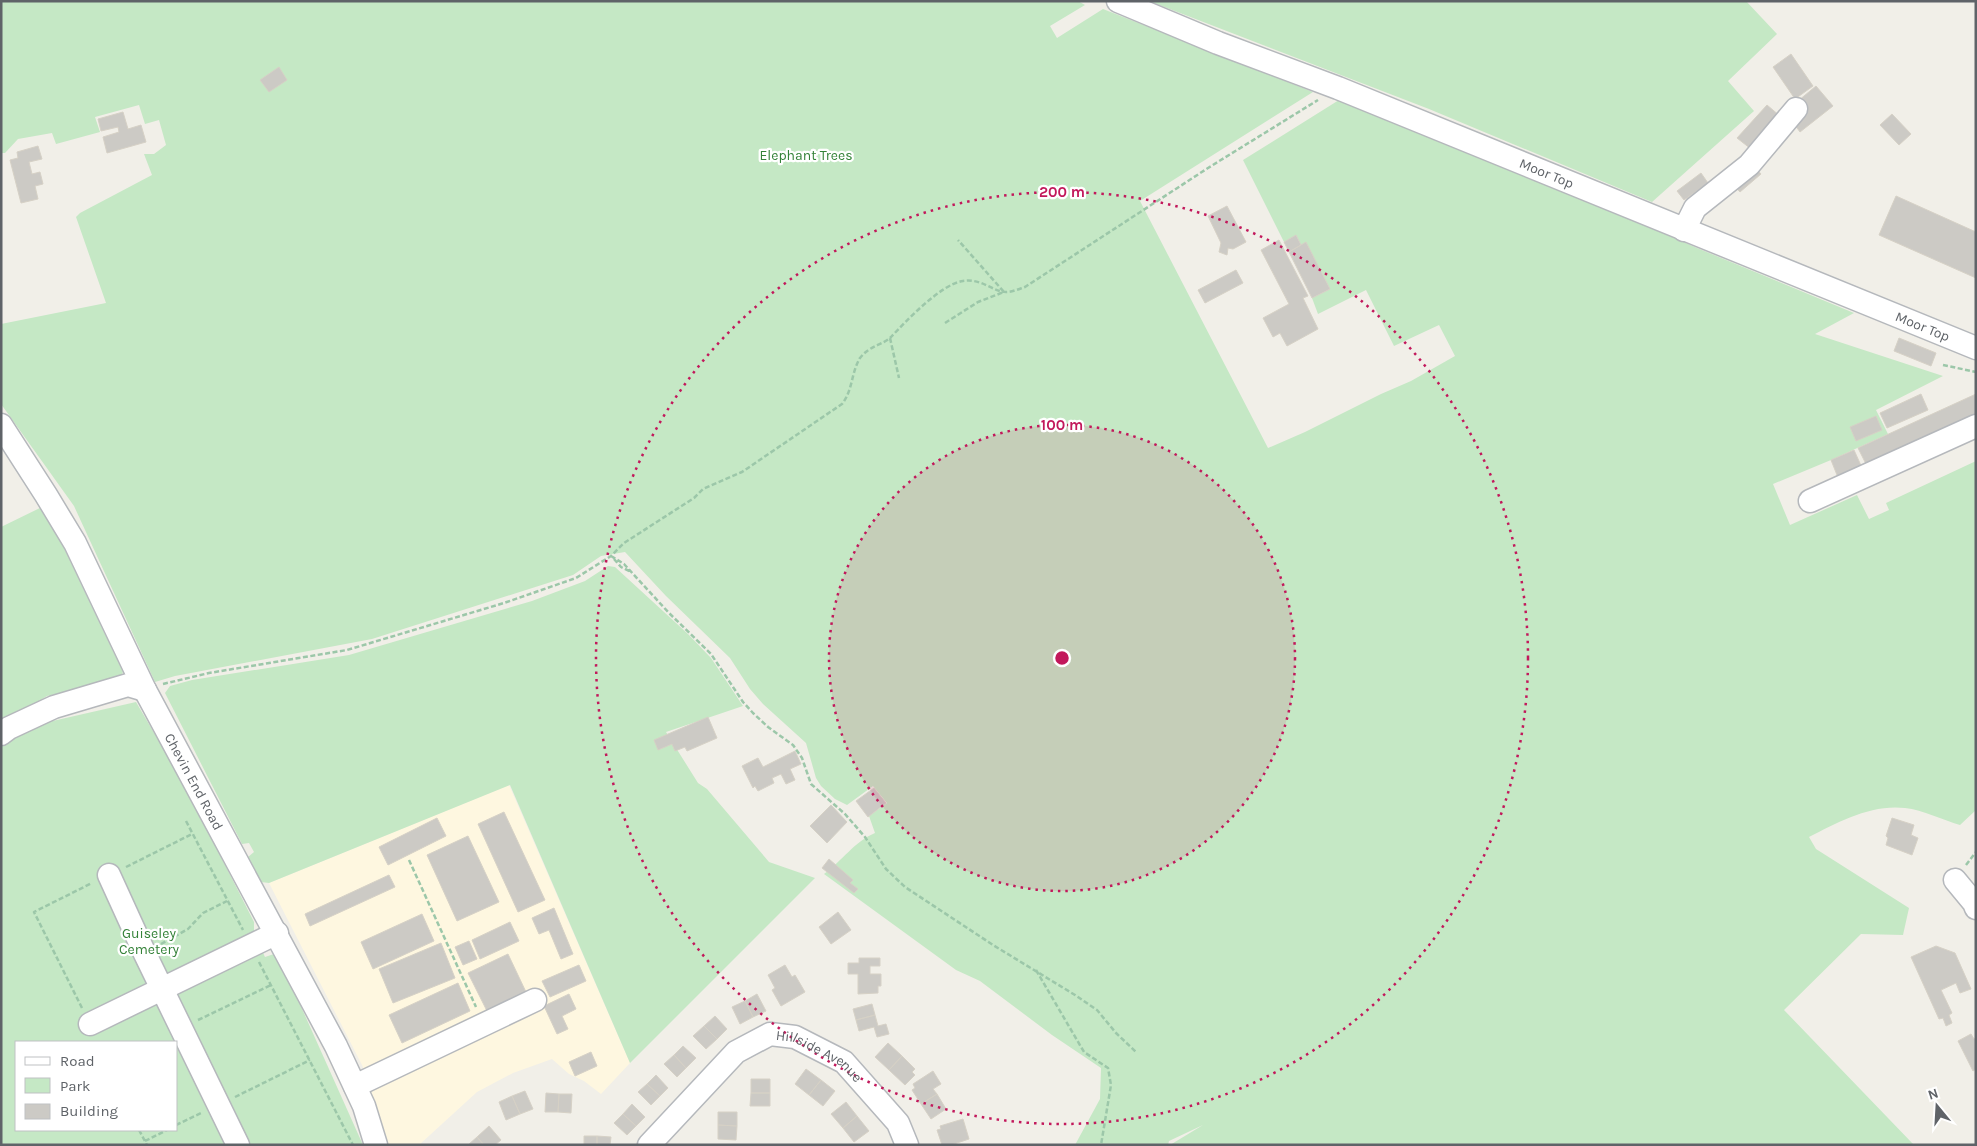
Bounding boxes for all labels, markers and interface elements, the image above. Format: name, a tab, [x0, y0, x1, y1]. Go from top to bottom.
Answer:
park label: Elephant Trees	[759, 147, 853, 164]
street label: Moor Top	[1517, 155, 1576, 192]
text: 200 m	[1039, 183, 1085, 201]
street label: Moor Top	[1893, 308, 1952, 345]
text: 100 m	[1041, 416, 1083, 434]
centre of rings	[1053, 649, 1071, 667]
street label: Chevin End Road	[161, 730, 227, 833]
park label: Guiseley Cemetery	[119, 925, 180, 958]
street label: Hillside Avenue	[775, 1027, 866, 1086]
legend	[15, 1041, 178, 1131]
text: Road	[60, 1052, 95, 1070]
text: Park	[60, 1077, 90, 1095]
north arrow	[1912, 1081, 1962, 1131]
text: N	[1926, 1084, 1941, 1104]
text: Building	[60, 1102, 118, 1120]

